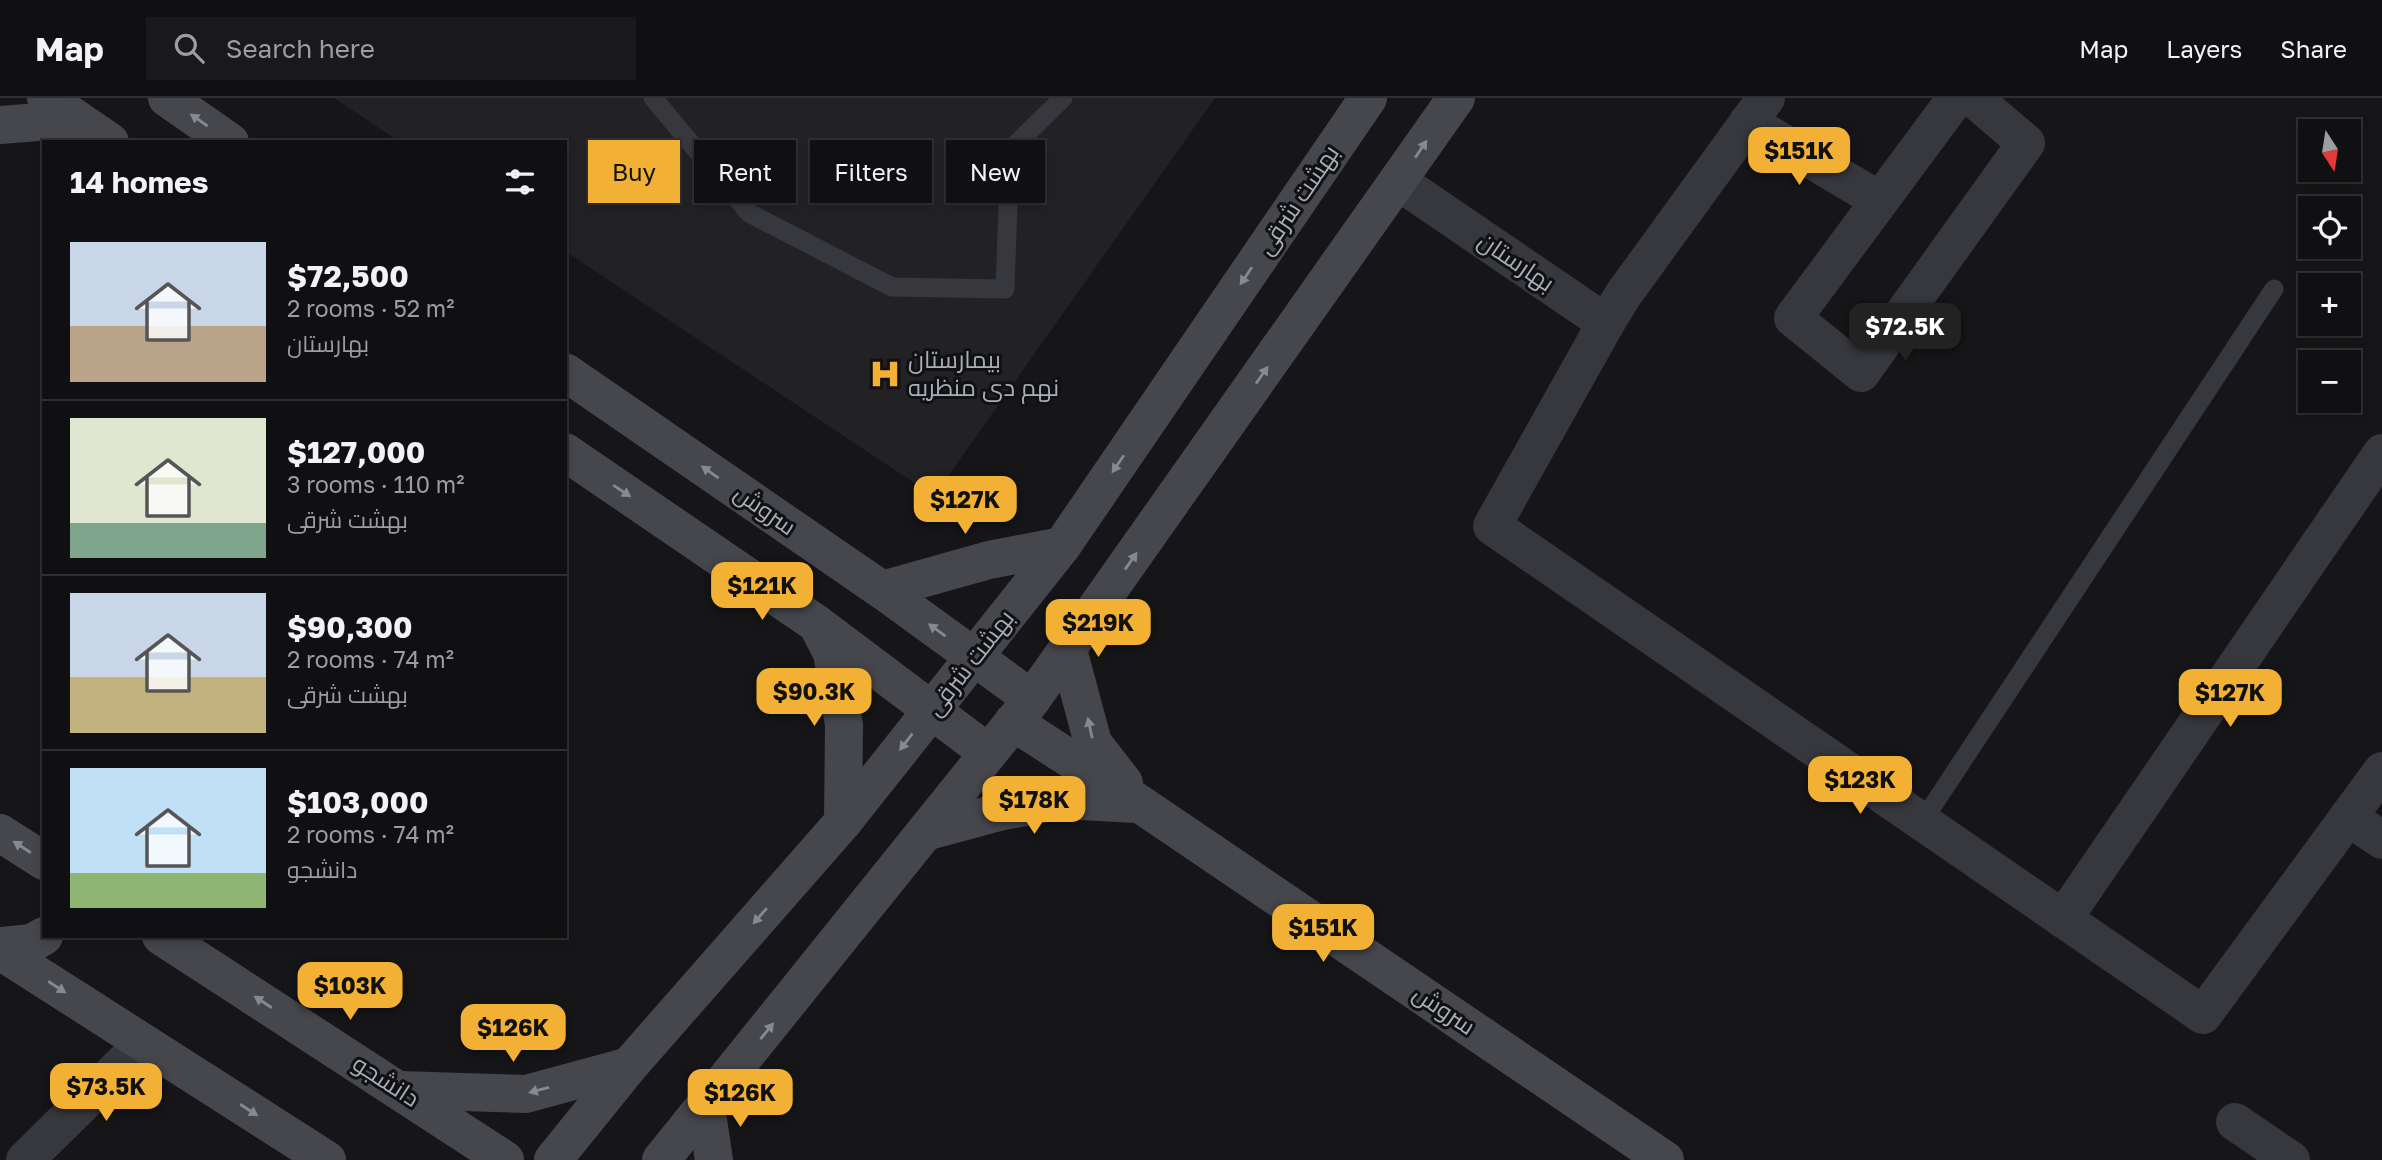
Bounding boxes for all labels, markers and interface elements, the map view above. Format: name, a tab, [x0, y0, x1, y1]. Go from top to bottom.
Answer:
search box	[146, 17, 636, 80]
text: Map	[35, 29, 104, 68]
icon: search	[170, 29, 208, 67]
text: Search here	[226, 33, 375, 64]
text: Map	[2079, 34, 2128, 63]
text: Layers	[2166, 34, 2242, 63]
text: Share	[2280, 34, 2347, 63]
one-way arrow	[190, 113, 208, 127]
north arrow	[2298, 119, 2361, 182]
map controls	[2298, 119, 2361, 413]
pin: $151K	[1750, 127, 1848, 187]
text: $151K	[1764, 136, 1834, 164]
street label: بهشت شرقی	[1249, 139, 1345, 260]
chip: Buy	[588, 140, 680, 203]
chip: Rent	[694, 140, 796, 203]
chip: Filters	[810, 140, 932, 203]
chip: New	[946, 140, 1045, 203]
one-way arrow	[1414, 140, 1428, 158]
icon: filters	[501, 163, 539, 201]
text: 14 homes	[70, 164, 209, 200]
button: locate	[2298, 196, 2361, 259]
street label: بهارستان	[1473, 225, 1560, 298]
text: $72,500	[287, 258, 409, 294]
one-way arrow	[1239, 267, 1253, 285]
icon: home	[126, 270, 210, 354]
button: +	[2298, 273, 2361, 336]
text: 2 rooms · 52 m²	[287, 294, 454, 322]
pin: $72.5K	[1848, 303, 1962, 363]
text: $72.5K	[1865, 312, 1945, 340]
text: بهارستان	[287, 329, 369, 357]
place label: بیمارستان نهم دی منظریه	[908, 344, 1059, 404]
button: −	[2298, 350, 2361, 413]
hospital icon: بیمارستان نهم دی منظریه	[868, 357, 902, 391]
one-way arrow	[1255, 366, 1269, 384]
text: $127,000	[287, 434, 425, 470]
icon: home	[126, 446, 210, 530]
one-way arrow	[1112, 454, 1125, 473]
one-way arrow	[701, 465, 719, 479]
text: 3 rooms · 110 m²	[287, 470, 464, 498]
pin: $127K	[916, 476, 1014, 536]
street label: سروش	[729, 477, 802, 541]
one-way arrow	[613, 484, 631, 498]
text: $127K	[930, 485, 1000, 513]
text: بهشت شرقی	[287, 505, 408, 533]
one-way arrow	[1124, 552, 1138, 570]
pin: $121K	[713, 562, 811, 622]
text: $121K	[727, 571, 797, 599]
pin: $219K	[1049, 600, 1147, 659]
street label: بهشت شرقی	[919, 603, 1020, 721]
text: $219K	[1062, 608, 1134, 636]
text: $90,300	[287, 609, 413, 645]
icon: home	[126, 621, 210, 705]
one-way arrow	[928, 623, 946, 637]
text: 2 rooms · 74 m²	[287, 645, 454, 673]
pin: $90.3K	[757, 668, 871, 728]
pin: $127K	[2181, 670, 2279, 729]
text: $90.3K	[772, 677, 856, 705]
text: $127K	[2195, 678, 2265, 706]
text: بهشت شرقی	[287, 680, 408, 708]
one-way arrow	[1084, 717, 1095, 739]
one-way arrow	[899, 733, 914, 751]
pin: $123K	[1811, 756, 1909, 816]
text: $123K	[1824, 765, 1896, 793]
pin: $178K	[985, 776, 1083, 836]
text: $103,000	[287, 784, 428, 820]
text: $178K	[998, 785, 1070, 813]
icon: home	[126, 796, 210, 880]
text: 2 rooms · 74 m²	[287, 820, 454, 848]
one-way arrow	[13, 840, 31, 854]
text: دانشجو	[287, 855, 357, 883]
pin: $151K	[1274, 904, 1372, 964]
one-way arrow	[753, 908, 768, 925]
text: $151K	[1288, 913, 1358, 941]
pin: $103K	[301, 962, 399, 1022]
text: $103K	[314, 971, 386, 999]
street label: سروش	[1408, 978, 1481, 1041]
one-way arrow	[48, 981, 67, 994]
one-way arrow	[254, 996, 273, 1009]
pin: $126K	[464, 1004, 562, 1064]
text: $126K	[477, 1013, 549, 1041]
one-way arrow	[759, 1023, 774, 1041]
street label: دانشجو	[348, 1048, 426, 1112]
pin: $73.5K	[49, 1063, 163, 1123]
pin: $126K	[691, 1070, 789, 1129]
text: $73.5K	[66, 1072, 146, 1100]
text: $126K	[704, 1078, 776, 1106]
one-way arrow	[529, 1086, 550, 1096]
one-way arrow	[239, 1104, 259, 1117]

